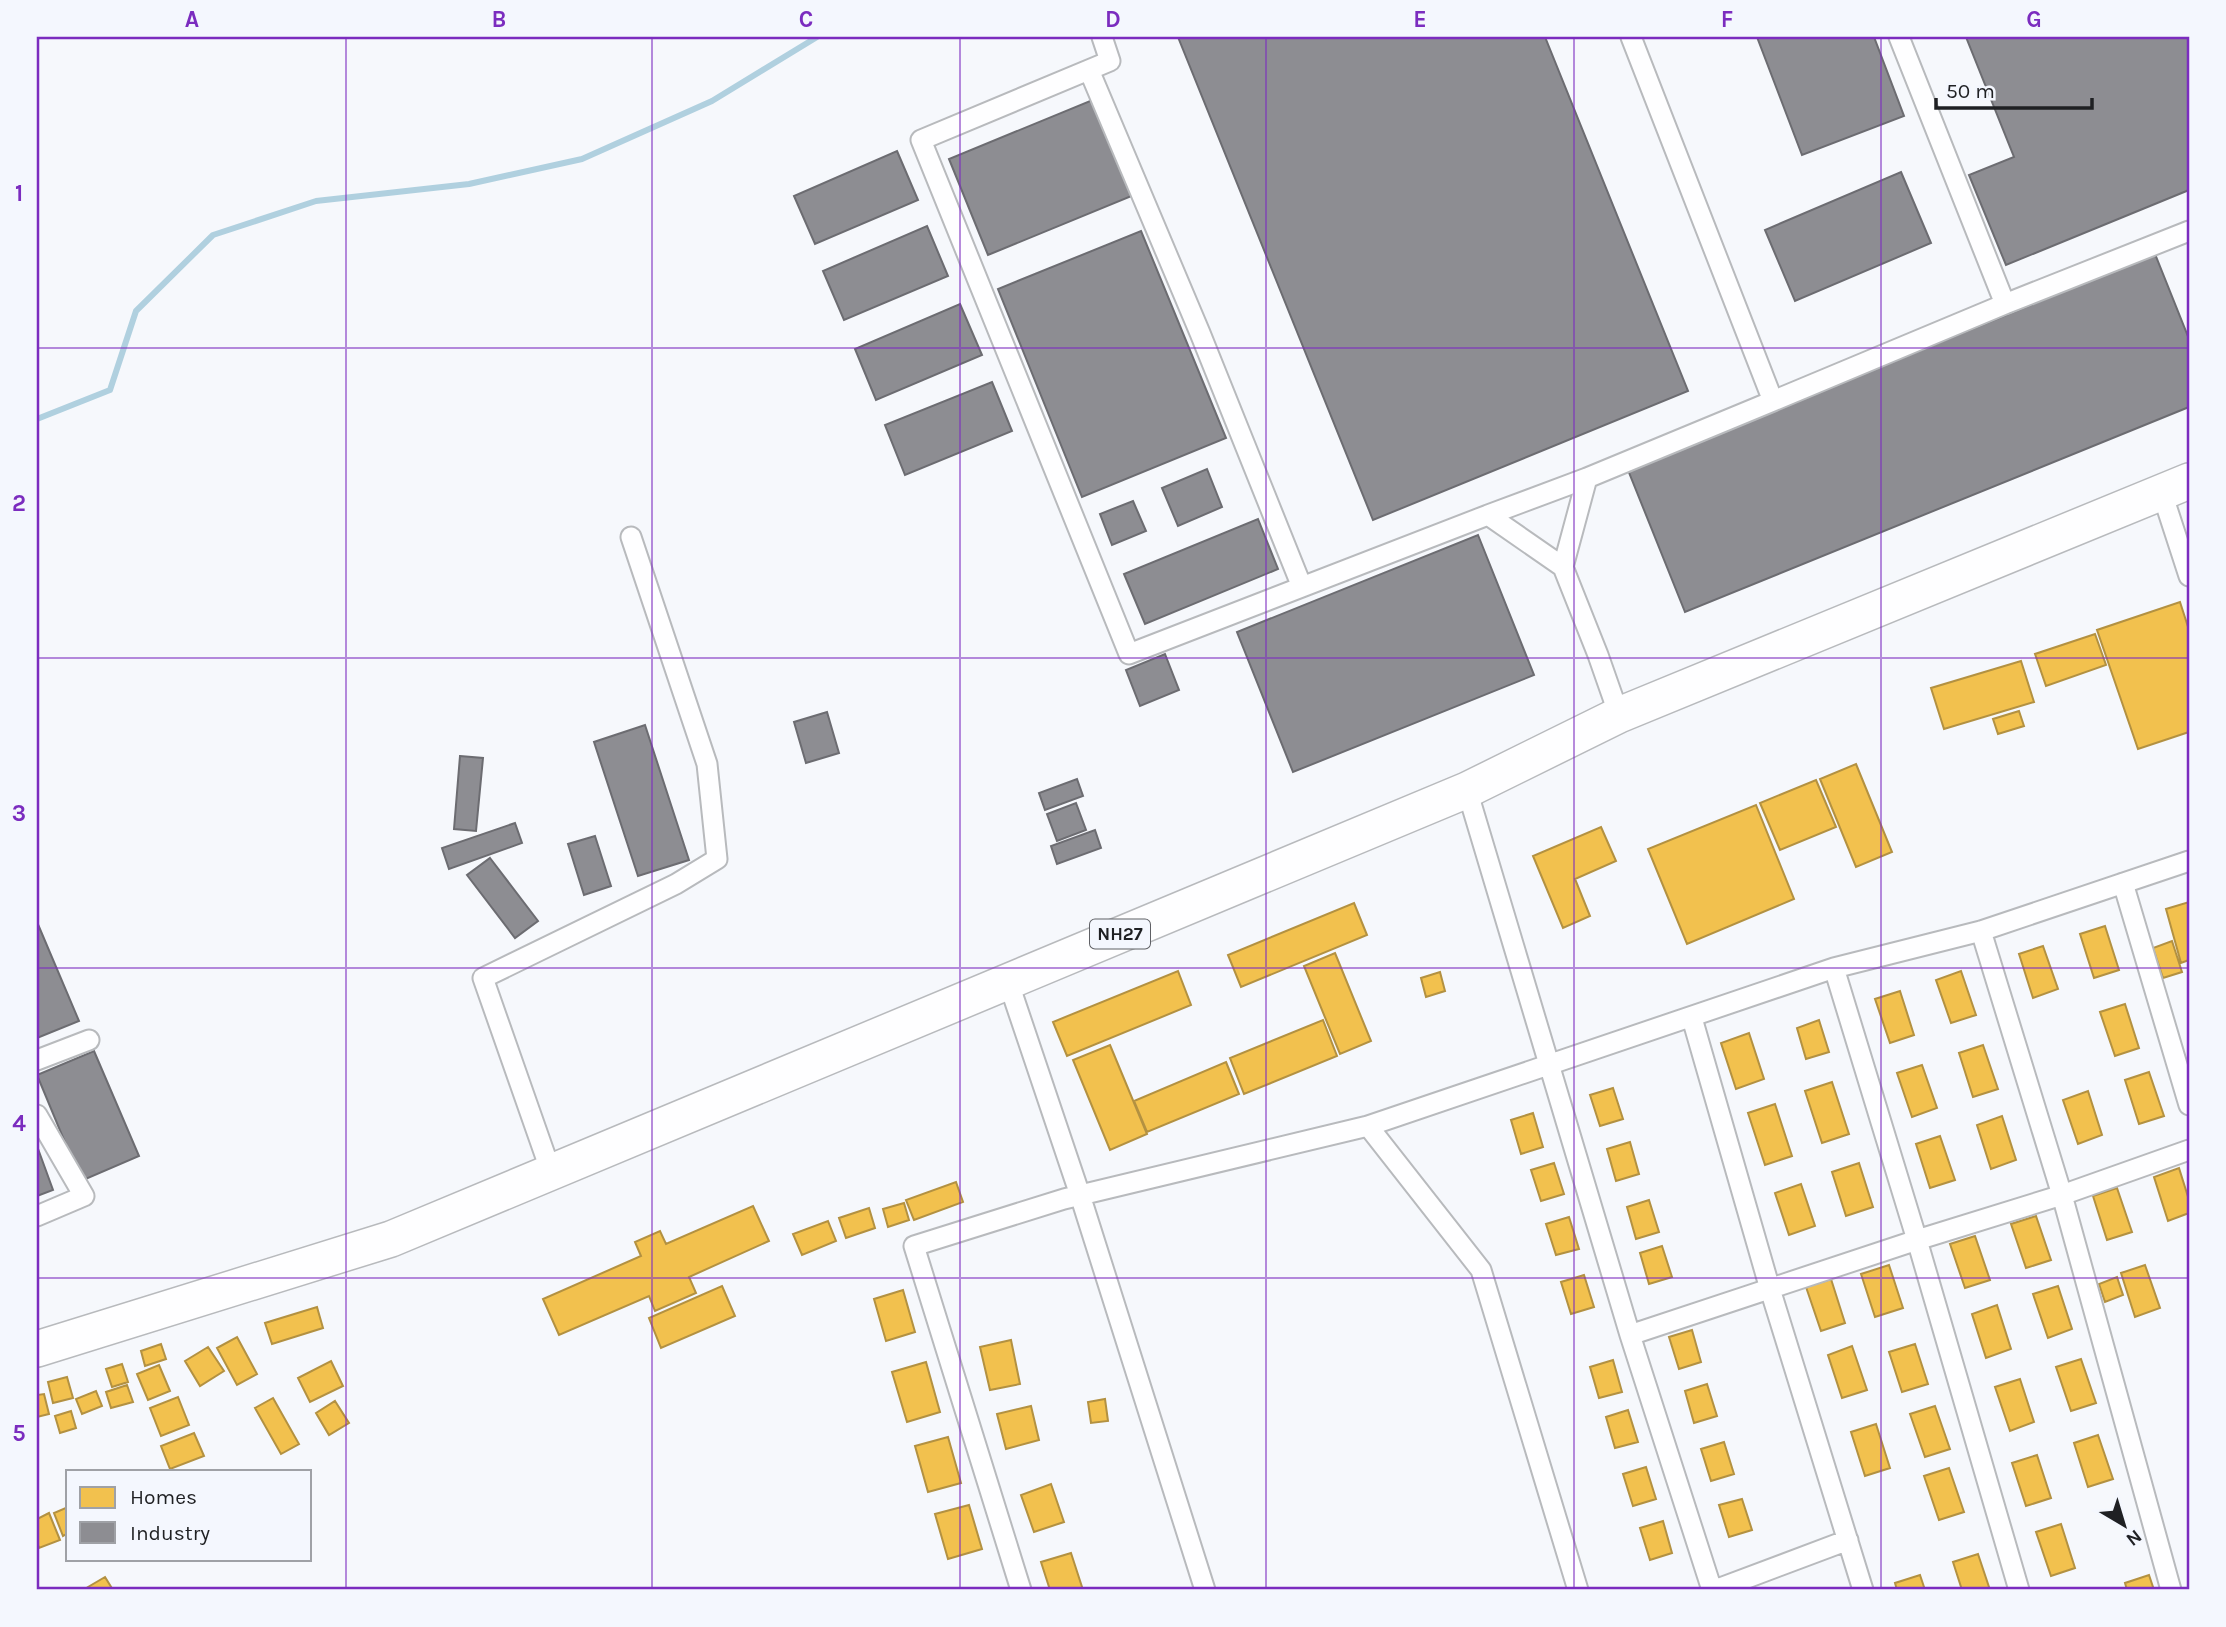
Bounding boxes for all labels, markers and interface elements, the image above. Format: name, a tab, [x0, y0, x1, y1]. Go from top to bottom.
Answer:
text: A	[185, 6, 199, 33]
text: B	[492, 6, 506, 33]
text: C	[799, 6, 813, 33]
text: D	[1105, 6, 1121, 33]
text: E	[1413, 6, 1427, 33]
text: F	[1721, 6, 1733, 33]
text: G	[2026, 6, 2042, 33]
scale bar	[1936, 66, 2091, 110]
text: 50 m	[1946, 79, 1995, 103]
text: 1	[15, 180, 23, 207]
text: 2	[12, 490, 26, 517]
text: 3	[12, 800, 26, 827]
road number: NH27	[1090, 919, 1150, 948]
text: 4	[12, 1110, 26, 1137]
text: 5	[12, 1420, 26, 1447]
legend	[66, 1470, 312, 1560]
text: Homes	[130, 1485, 197, 1509]
north arrow	[2090, 1490, 2160, 1560]
text: Industry	[130, 1521, 210, 1545]
text: N	[2122, 1525, 2146, 1550]

